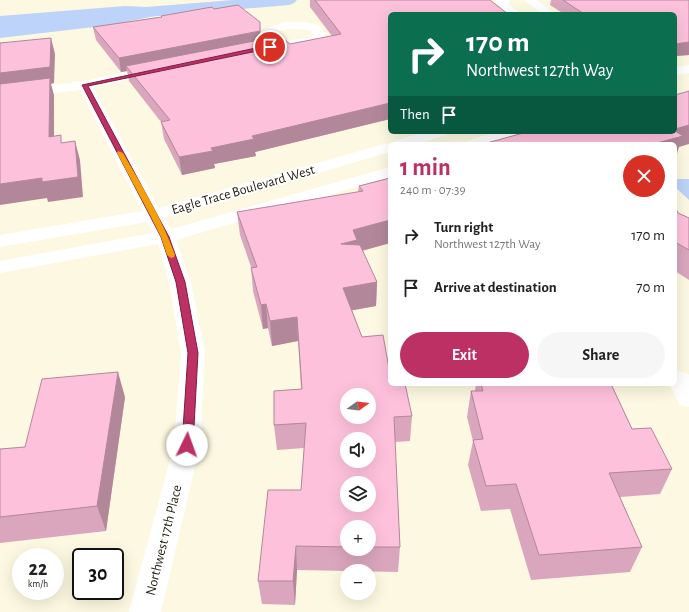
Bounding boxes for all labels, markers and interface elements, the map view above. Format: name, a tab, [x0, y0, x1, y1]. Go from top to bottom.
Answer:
icon: right	[400, 28, 452, 80]
text: 170 m	[466, 29, 530, 57]
pin	[253, 30, 287, 64]
icon: arrive	[259, 36, 281, 58]
text: Northwest 127th Way	[466, 62, 614, 80]
icon: arrive	[438, 104, 460, 126]
text: Then	[400, 107, 430, 122]
button: close	[623, 155, 665, 197]
text: 1 min	[400, 156, 451, 180]
street label: Eagle Trace Boulevard West	[170, 163, 317, 217]
text: 240 m · 07:39	[400, 184, 466, 197]
text: Turn right	[434, 220, 493, 235]
icon: right	[400, 225, 422, 247]
text: 170 m	[631, 228, 665, 243]
text: Northwest 127th Way	[434, 238, 541, 251]
icon: arrive	[400, 277, 422, 299]
text: Arrive at destination	[434, 280, 557, 295]
text: 70 m	[636, 280, 665, 295]
button: Exit	[400, 332, 529, 378]
button: Share	[537, 332, 665, 378]
north arrow	[340, 388, 376, 424]
map controls	[340, 388, 376, 600]
position arrow	[166, 424, 208, 466]
button: sound	[340, 432, 376, 468]
button: layers	[340, 476, 376, 512]
street label: Northwest 17th Place	[143, 484, 184, 597]
button: +	[340, 520, 376, 556]
speed limit sign: 30	[72, 548, 124, 600]
text: 22	[29, 559, 47, 579]
button: −	[340, 564, 376, 600]
text: km/h	[28, 579, 48, 589]

